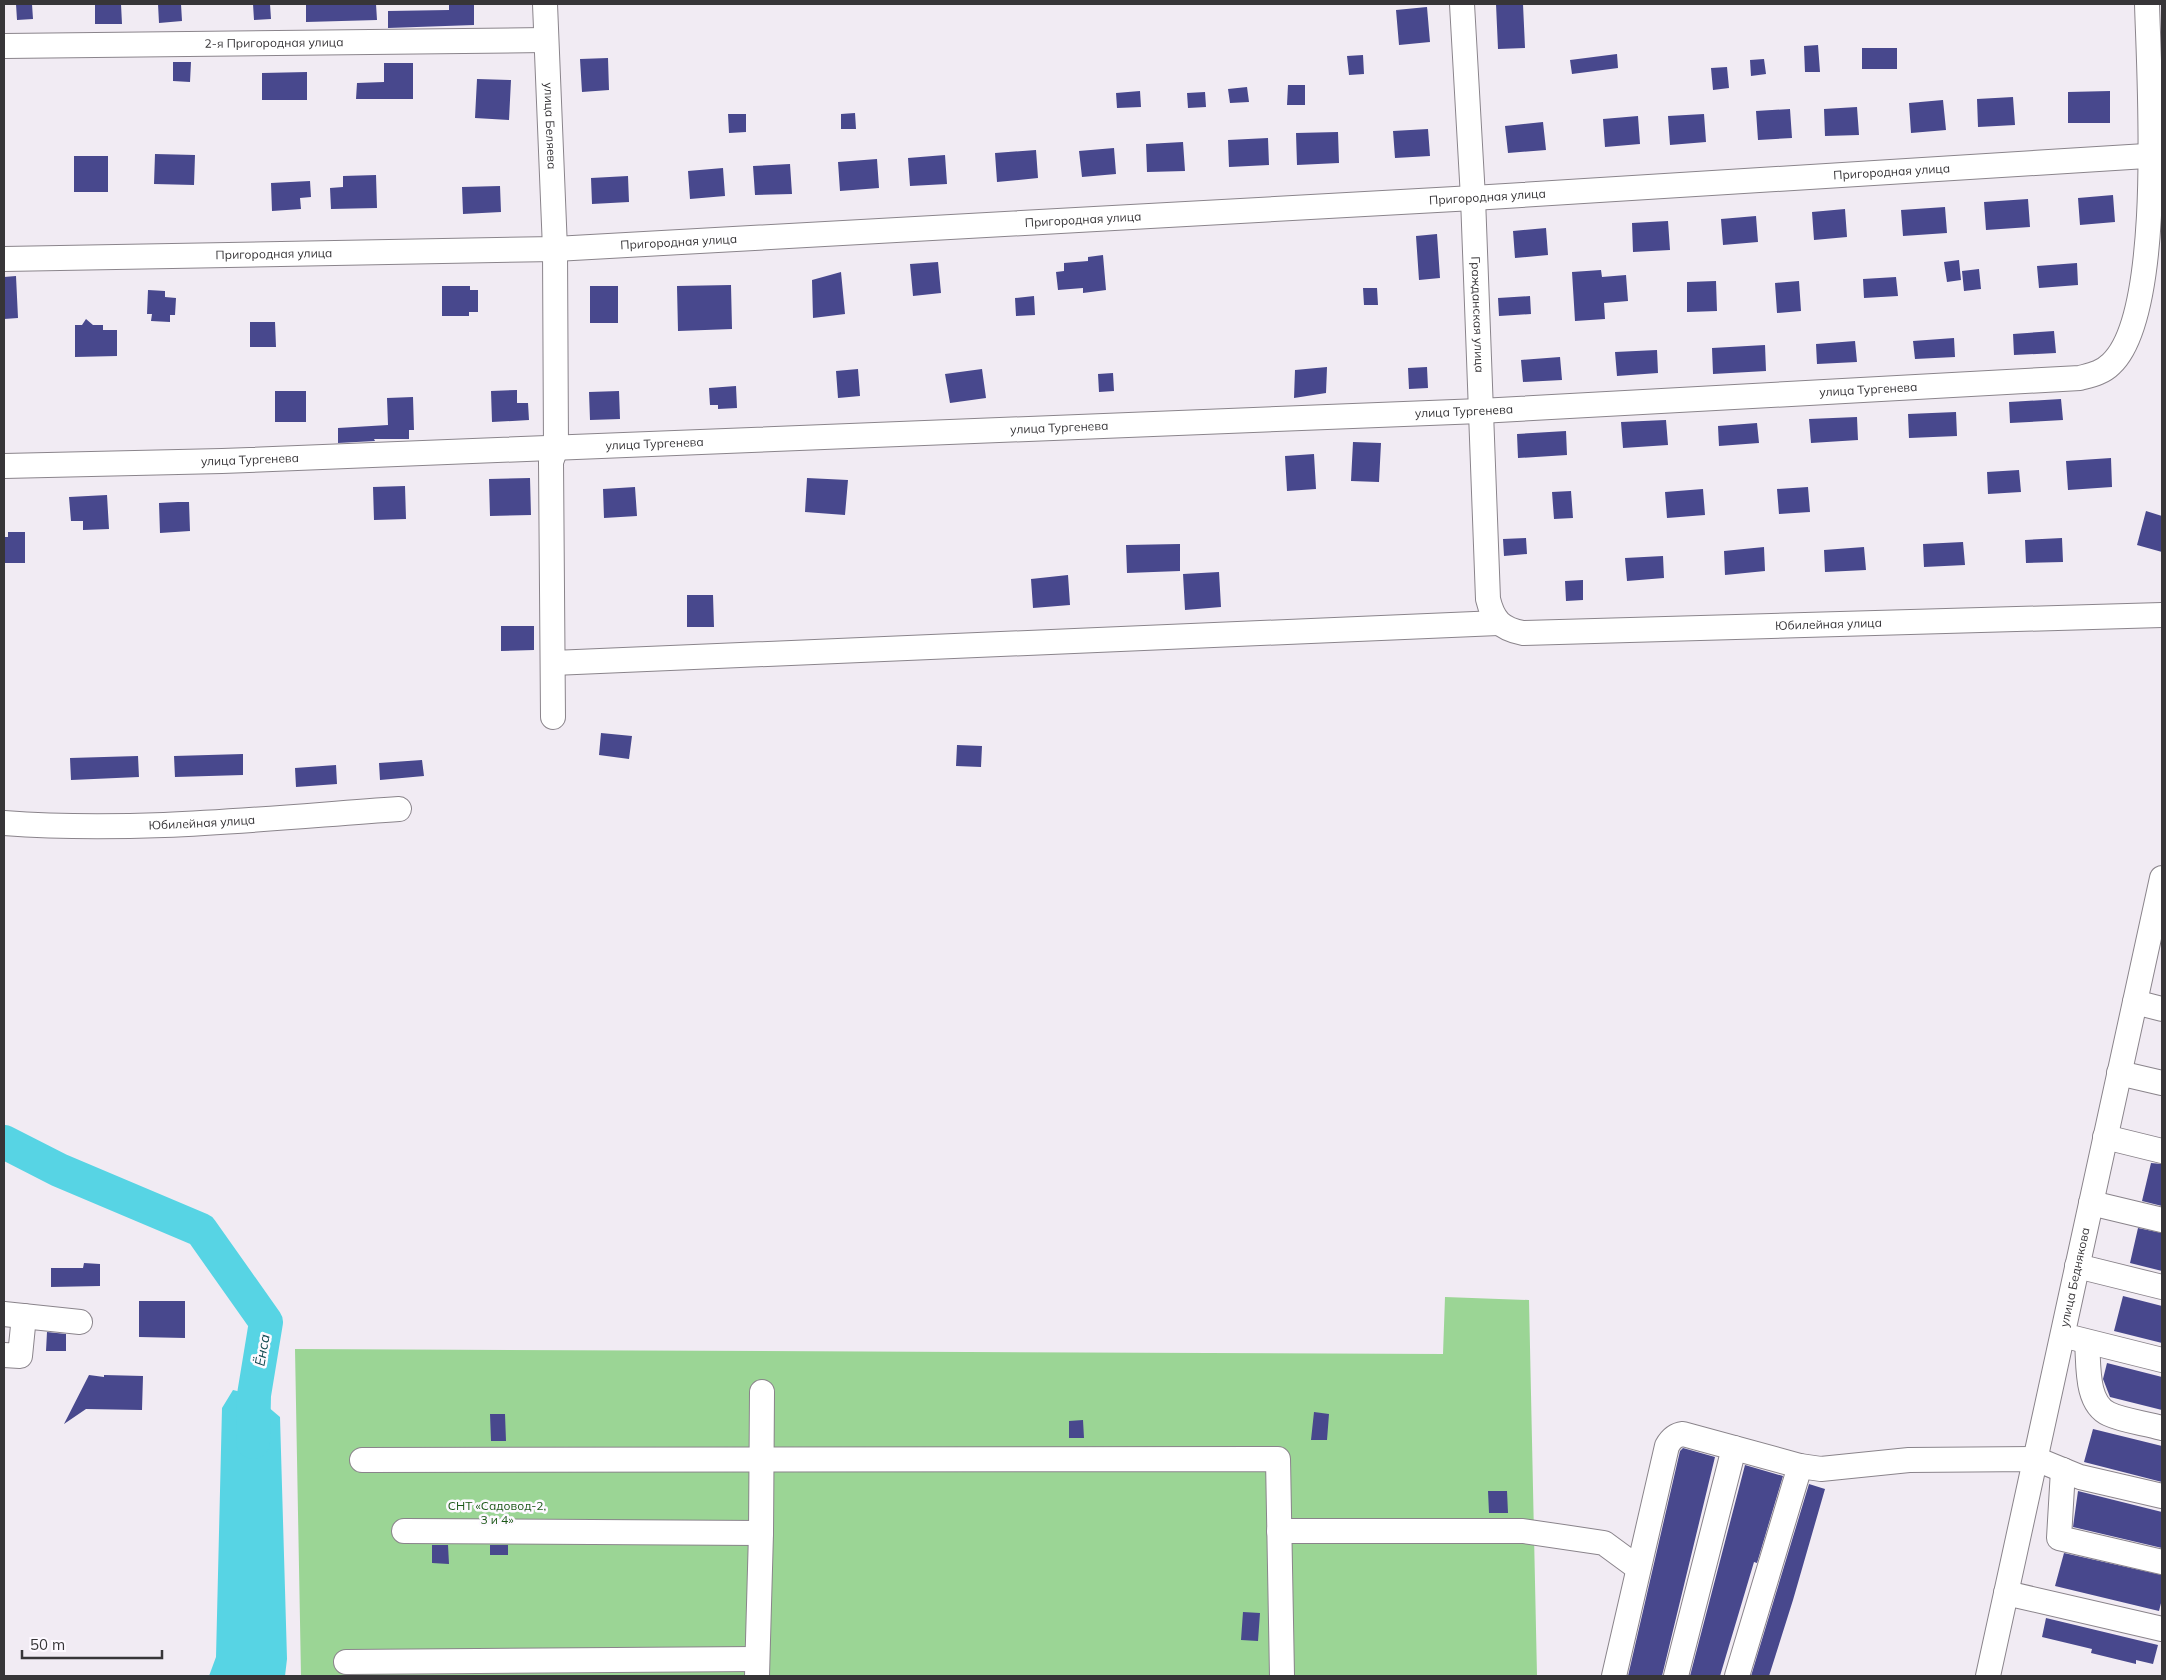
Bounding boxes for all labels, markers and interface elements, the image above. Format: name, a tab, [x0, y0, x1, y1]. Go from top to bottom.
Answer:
street label: 2-я Пригородная улица	[204, 34, 344, 51]
street label: улица Беляева	[541, 82, 560, 170]
street label: Пригородная улица	[1833, 160, 1950, 182]
street label: Пригородная улица	[1429, 185, 1546, 207]
street label: Пригородная улица	[1024, 208, 1142, 230]
street label: Пригородная улица	[620, 231, 737, 252]
street label: Пригородная улица	[215, 245, 332, 262]
street label: Гражданская улица	[1468, 256, 1488, 373]
street label: улица Тургенева	[1819, 379, 1918, 399]
street label: улица Тургенева	[1415, 401, 1513, 421]
street label: улица Тургенева	[1010, 418, 1109, 437]
street label: улица Тургенева	[605, 434, 704, 453]
street label: улица Тургенева	[201, 450, 299, 468]
street label: Юбилейная улица	[1775, 615, 1882, 633]
street label: Юбилейная улица	[148, 812, 256, 832]
street label: улица Беднякова	[2056, 1226, 2093, 1328]
water label: Ёнса	[250, 1332, 274, 1367]
park label: СНТ «Садовод-2, 3 и 4»	[448, 1498, 546, 1527]
scale bar	[22, 1628, 162, 1660]
text: 50 m	[30, 1635, 65, 1654]

